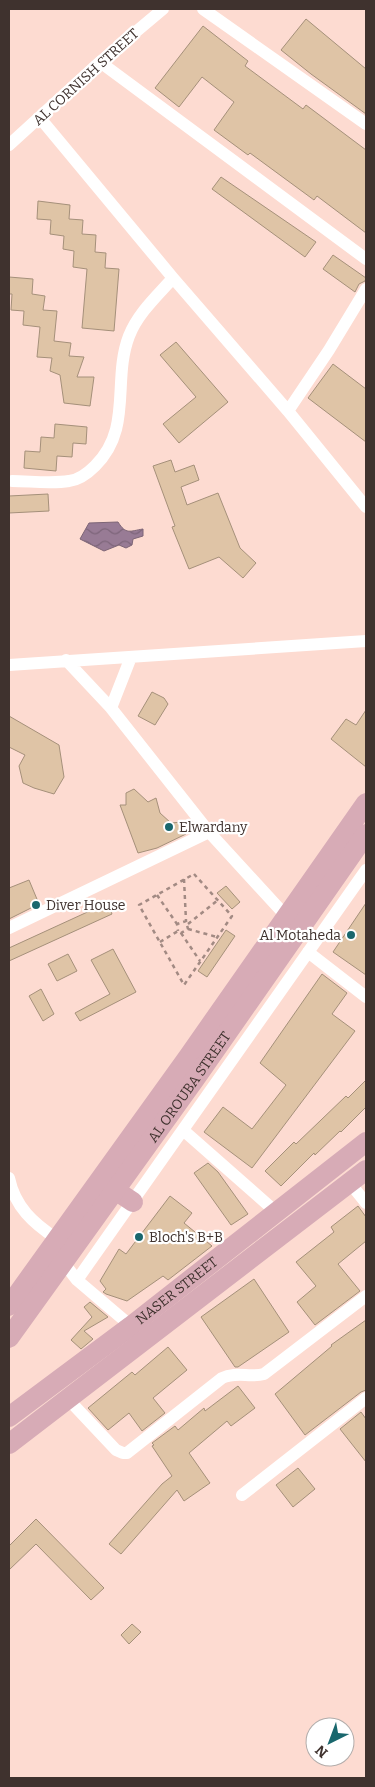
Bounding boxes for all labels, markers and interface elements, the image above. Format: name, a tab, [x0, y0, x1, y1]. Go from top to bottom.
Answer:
street label: AL CORNISH STREET	[30, 25, 142, 129]
place label: Elwardany	[179, 819, 248, 836]
marker: Elwardany	[163, 821, 175, 833]
place label: Diver House	[46, 897, 125, 914]
marker: Diver House	[30, 899, 42, 911]
place label: Al Motaheda	[259, 927, 341, 944]
marker: Al Motaheda	[345, 929, 357, 941]
street label: AL OROUBA STREET	[144, 1028, 234, 1145]
place label: Bloch's B+B	[149, 1229, 223, 1246]
marker: Bloch's B+B	[133, 1231, 145, 1243]
street label: NASER STREET	[132, 1253, 221, 1328]
north arrow	[305, 1717, 355, 1767]
text: N	[312, 1741, 331, 1761]

